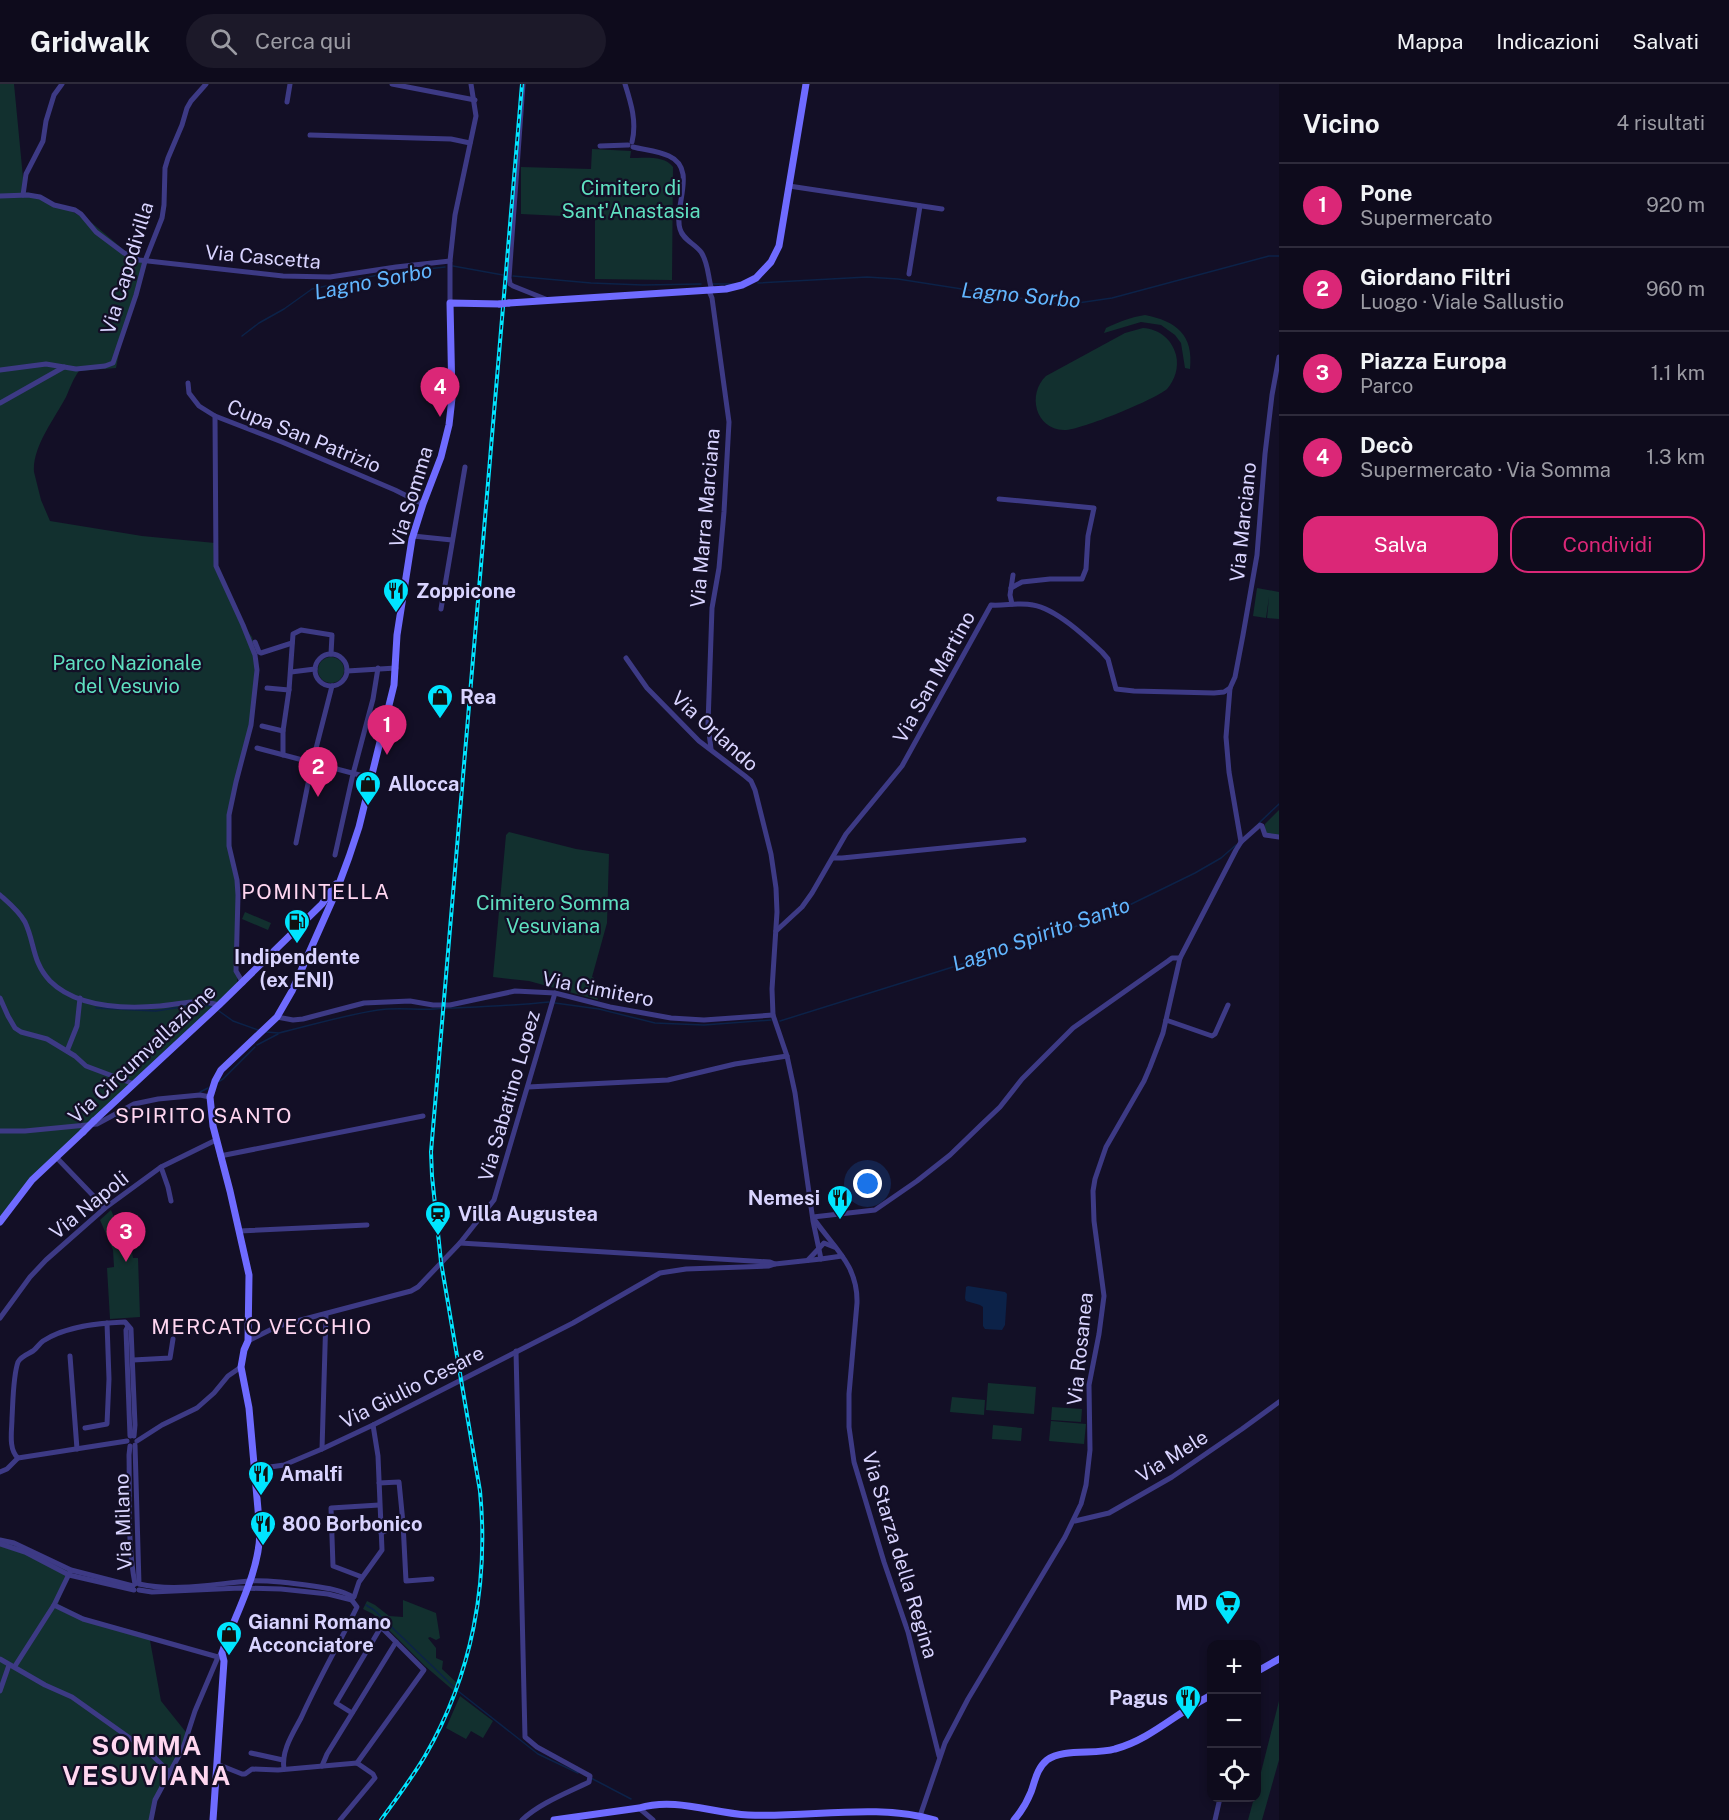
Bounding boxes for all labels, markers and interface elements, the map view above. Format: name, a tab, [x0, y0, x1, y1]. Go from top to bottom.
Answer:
search box	[186, 14, 606, 68]
text: Gridwalk	[30, 25, 150, 58]
icon: search	[207, 25, 240, 58]
text: Cerca qui	[255, 28, 352, 54]
text: Mappa	[1397, 29, 1463, 54]
text: Indicazioni	[1496, 29, 1600, 54]
text: Salvati	[1633, 29, 1699, 54]
text: Vicino	[1303, 108, 1380, 139]
text: 4 risultati	[1617, 111, 1705, 135]
park label: Cimitero di Sant'Anastasia	[561, 176, 701, 223]
text: Pone	[1360, 180, 1412, 206]
text: 1	[1318, 193, 1327, 217]
text: 920 m	[1646, 193, 1705, 217]
street label: Via Capodivilla	[95, 199, 159, 337]
text: Supermercato	[1360, 206, 1493, 230]
street label: Via Cascetta	[204, 240, 322, 274]
water label: Lagno Sorbo	[312, 257, 434, 305]
text: Giordano Filtri	[1360, 264, 1511, 290]
water label: Lagno Sorbo	[960, 277, 1082, 313]
text: 2	[1316, 277, 1329, 301]
text: 960 m	[1646, 277, 1705, 301]
text: Luogo · Viale Sallustio	[1360, 290, 1564, 314]
text: Piazza Europa	[1360, 348, 1507, 374]
text: 3	[1316, 361, 1329, 385]
text: 1.1 km	[1651, 361, 1705, 385]
pin: 4	[420, 368, 460, 417]
text: Parco	[1360, 374, 1413, 398]
street label: Cupa San Patrizio	[224, 394, 384, 478]
street label: Via Marra Marciana	[685, 427, 725, 609]
text: Decò	[1360, 432, 1413, 458]
street label: Via Somma	[384, 443, 438, 551]
text: 4	[1316, 445, 1329, 469]
text: 1.3 km	[1646, 445, 1705, 469]
text: Supermercato · Via Somma	[1360, 458, 1611, 482]
street label: Via Marciano	[1225, 461, 1261, 583]
button: Salva	[1303, 516, 1498, 573]
button: Condividi	[1510, 516, 1705, 573]
restaurant icon: Zoppicone	[381, 576, 411, 614]
place label: Zoppicone	[416, 579, 516, 603]
street label: Via San Martino	[888, 607, 980, 747]
park label: Parco Nazionale del Vesuvio	[52, 651, 202, 698]
shop icon: Rea	[425, 682, 455, 720]
place label: Rea	[460, 685, 496, 709]
street label: Via Orlando	[667, 686, 763, 776]
pin: 1	[368, 706, 406, 755]
pin: 2	[298, 748, 338, 797]
shop icon: Allocca	[353, 769, 383, 807]
place label: Allocca	[388, 772, 459, 796]
district label: POMINTELLA	[241, 879, 391, 904]
park label: Cimitero Somma Vesuviana	[476, 891, 630, 938]
water label: Lagno Spirito Santo	[949, 892, 1133, 976]
fuel station icon: Indipendente (ex ENI)	[282, 907, 312, 945]
place label: Indipendente (ex ENI)	[234, 945, 360, 992]
street label: Via Cimitero	[540, 966, 656, 1012]
street label: Via Circumvallazione	[63, 979, 221, 1129]
street label: Via Sabatino Lopez	[473, 1008, 545, 1184]
district label: SPIRITO SANTO	[115, 1103, 293, 1128]
street label: Via Napoli	[45, 1166, 133, 1244]
your location	[853, 1169, 882, 1198]
restaurant icon: Nemesi	[825, 1183, 855, 1221]
place label: Nemesi	[748, 1186, 820, 1210]
station icon: Villa Augustea	[423, 1199, 453, 1237]
place label: Villa Augustea	[458, 1202, 598, 1226]
pin: 3	[106, 1212, 146, 1262]
street label: Via Rosanea	[1062, 1291, 1098, 1407]
district label: MERCATO VECCHIO	[151, 1314, 373, 1339]
street label: Via Giulio Cesare	[336, 1340, 488, 1434]
street label: Via Mele	[1132, 1425, 1212, 1487]
street label: Via Starza della Regina	[857, 1449, 943, 1661]
restaurant icon: Amalfi	[246, 1459, 276, 1497]
place label: Amalfi	[280, 1462, 343, 1486]
street label: Via Milano	[109, 1473, 137, 1571]
restaurant icon: 800 Borbonico	[248, 1509, 278, 1547]
place label: 800 Borbonico	[282, 1512, 422, 1536]
supermarket icon: MD	[1213, 1588, 1243, 1626]
place label: MD	[1175, 1591, 1208, 1615]
place label: Gianni Romano Acconciatore	[248, 1610, 391, 1657]
shop icon: Gianni Romano Acconciatore	[214, 1619, 244, 1657]
map controls	[1207, 1640, 1261, 1802]
button: +	[1207, 1640, 1261, 1694]
restaurant icon: Pagus	[1173, 1683, 1203, 1721]
place label: Pagus	[1109, 1686, 1168, 1710]
button: −	[1207, 1694, 1261, 1748]
district label: SOMMA VESUVIANA	[62, 1730, 232, 1791]
button: locate	[1207, 1748, 1261, 1802]

